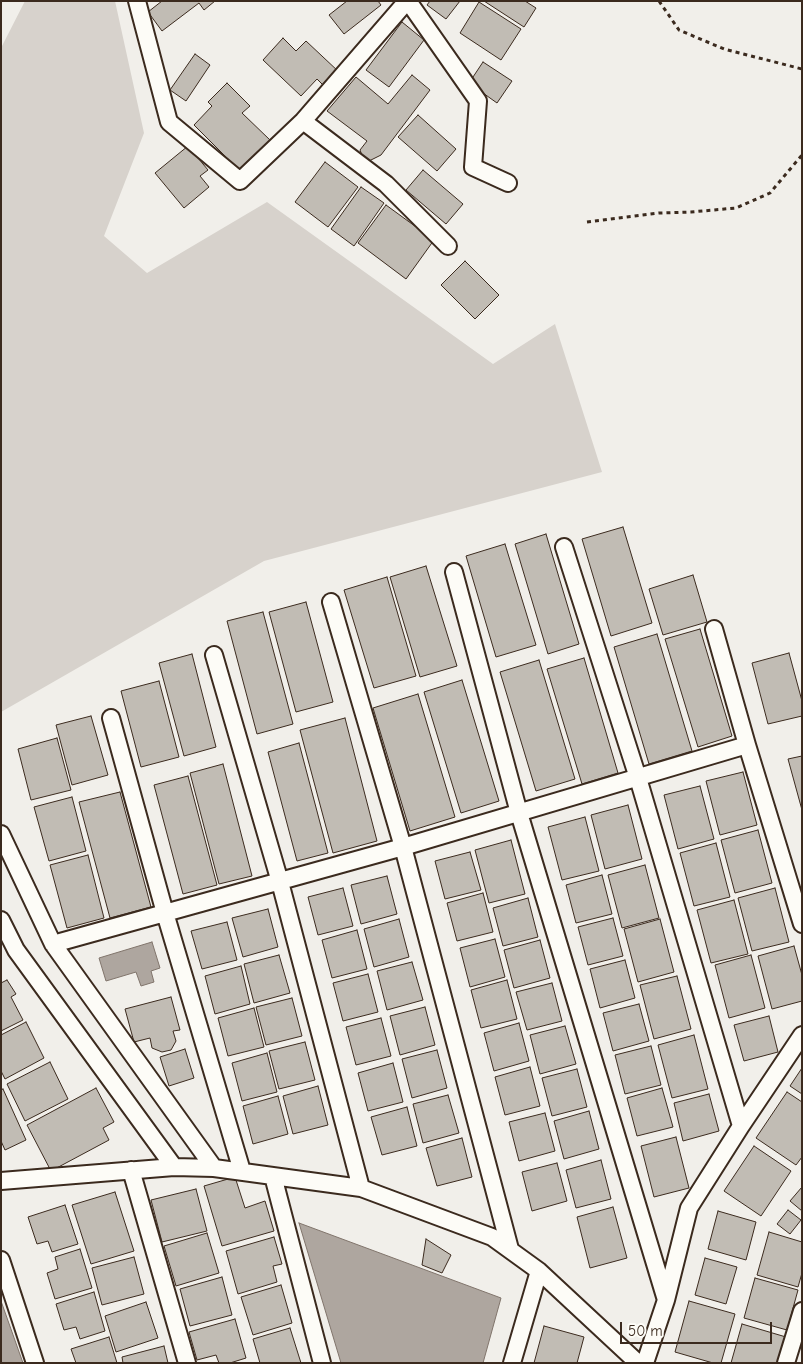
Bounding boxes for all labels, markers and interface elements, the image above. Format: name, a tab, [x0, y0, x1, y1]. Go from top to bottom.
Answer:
scale bar	[623, 1312, 776, 1344]
text: 50 m	[628, 1322, 663, 1340]

